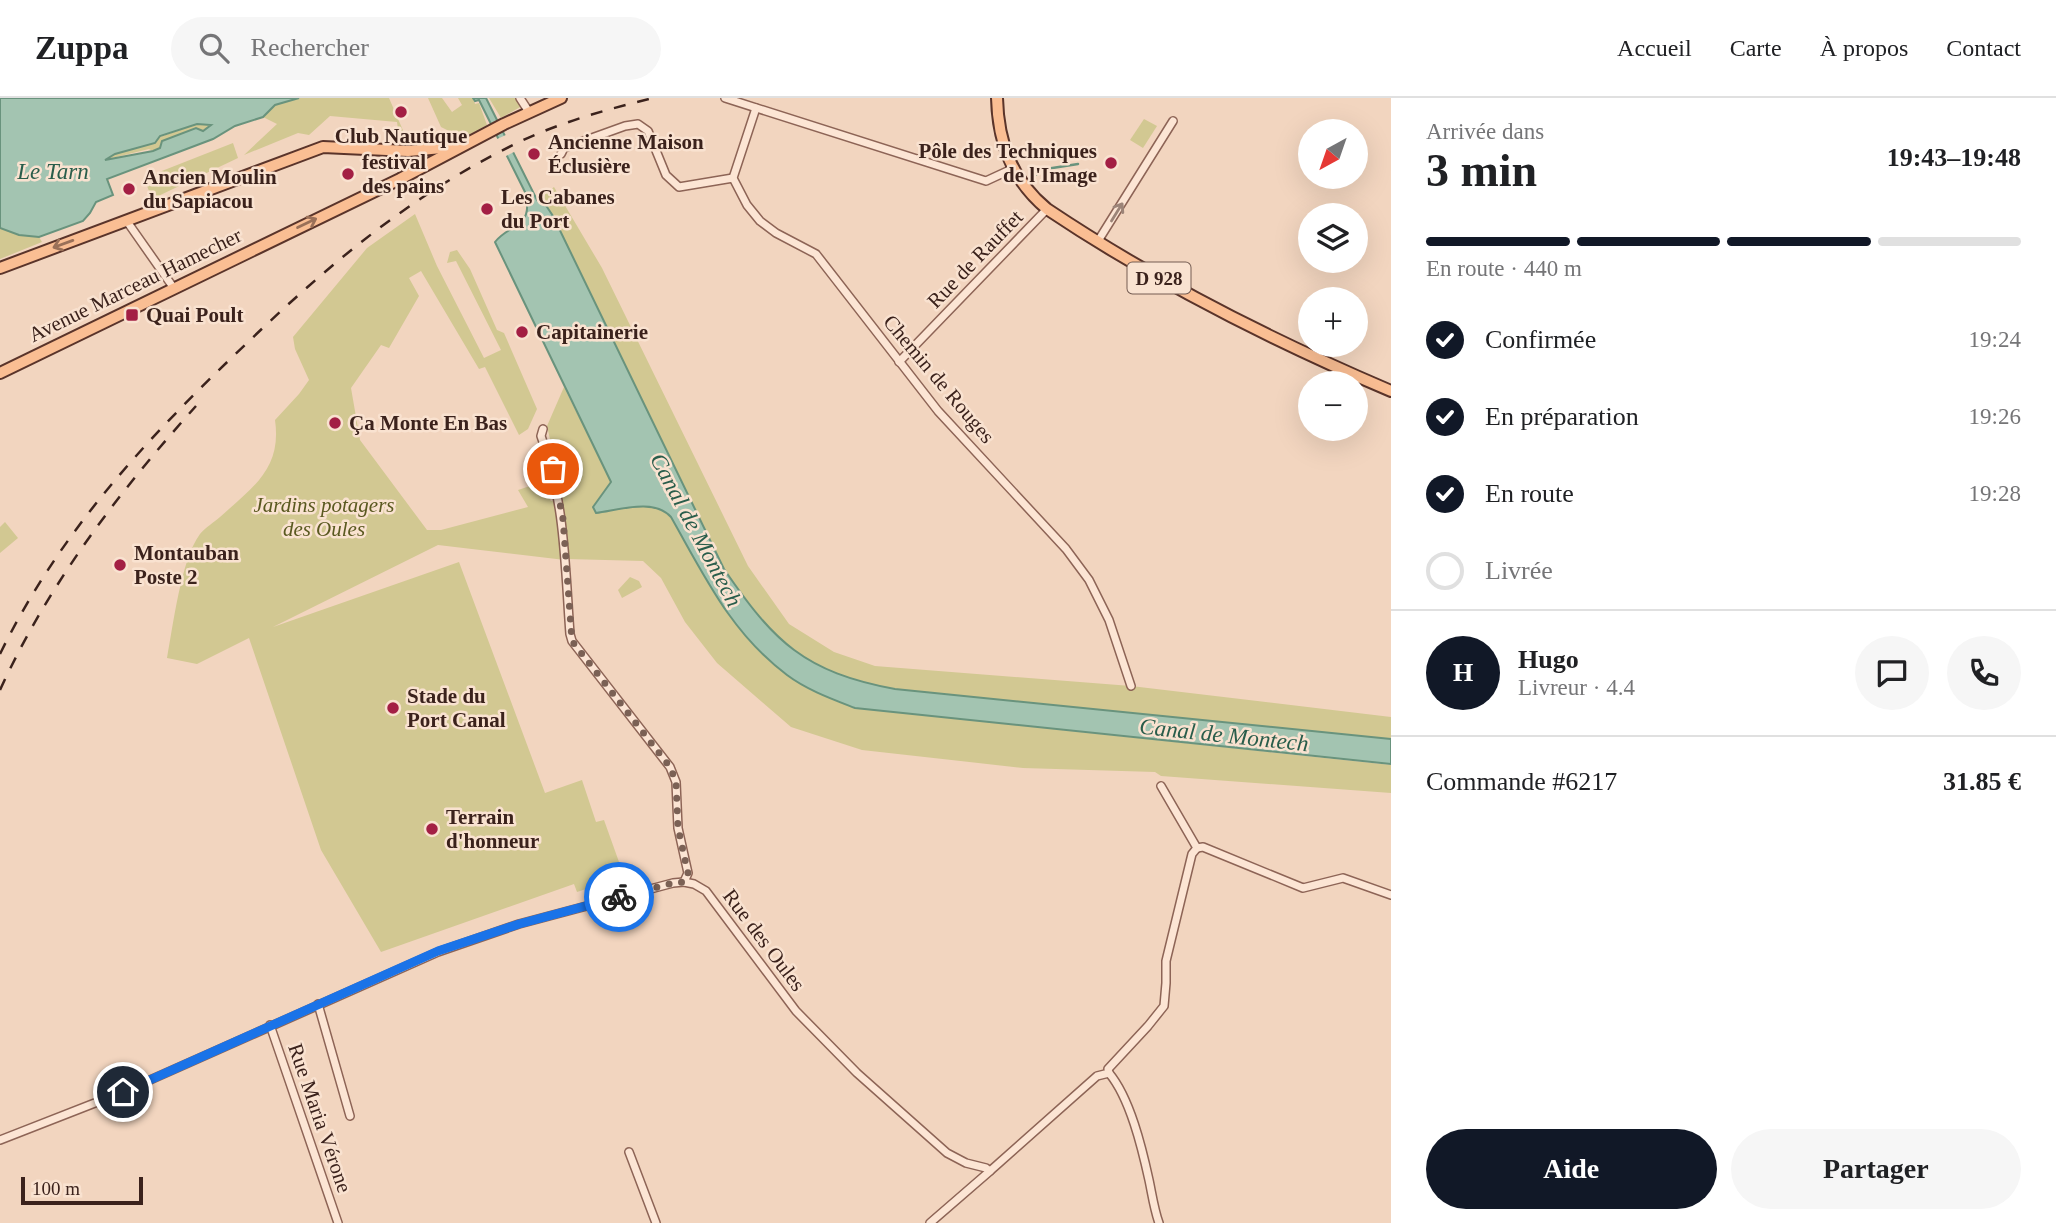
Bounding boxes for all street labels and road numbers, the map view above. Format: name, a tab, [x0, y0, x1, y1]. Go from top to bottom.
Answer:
street label: Rue de Rauffet	[922, 205, 1028, 313]
street label: Avenue Marceau Hamecher	[25, 223, 245, 347]
road number: D 928	[1128, 262, 1190, 294]
street label: Chemin de Rouges	[878, 310, 1000, 448]
street label: Rue des Oules	[718, 884, 810, 996]
street label: Rue Maria Vérone	[283, 1040, 357, 1196]

